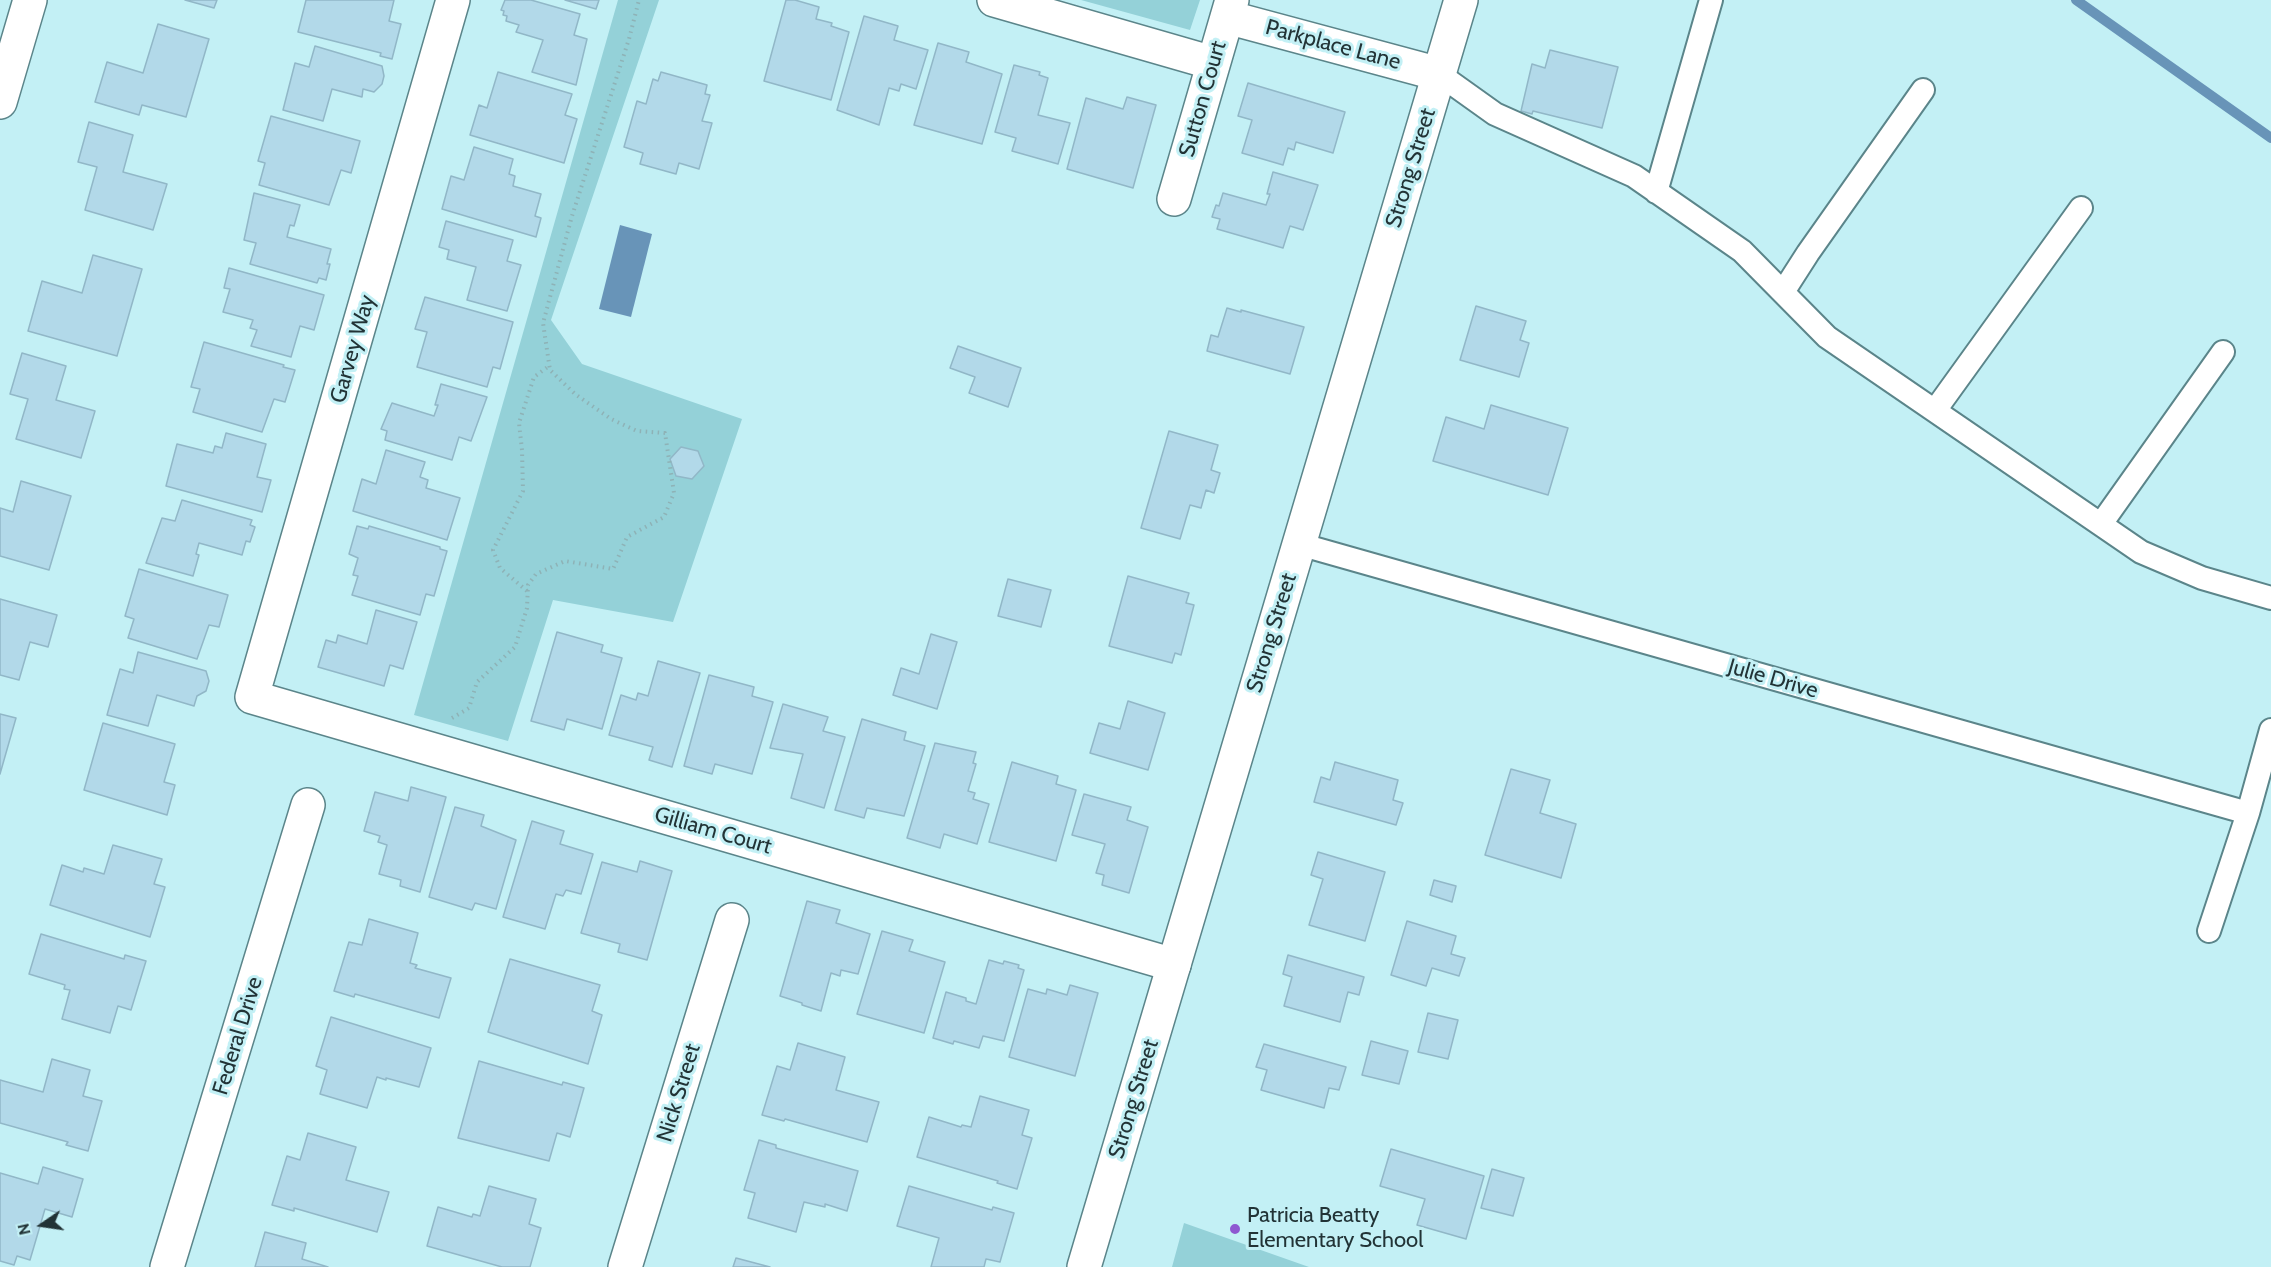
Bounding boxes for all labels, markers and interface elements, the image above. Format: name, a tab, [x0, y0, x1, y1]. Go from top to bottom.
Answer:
street label: Parkplace Lane	[1263, 14, 1403, 76]
street label: Sutton Court	[1174, 38, 1232, 160]
street label: Strong Street	[1380, 105, 1442, 231]
street label: Garvey Way	[325, 292, 381, 406]
street label: Strong Street	[1241, 570, 1303, 696]
street label: Julie Drive	[1725, 654, 1821, 704]
street label: Gilliam Court	[651, 802, 775, 860]
street label: Federal Drive	[208, 974, 268, 1098]
street label: Strong Street	[1103, 1036, 1165, 1162]
street label: Nick Street	[652, 1041, 706, 1145]
north arrow	[12, 1195, 72, 1255]
place label: Patricia Beatty Elementary School	[1247, 1203, 1423, 1254]
text: N	[13, 1222, 35, 1237]
marker: Patricia Beatty Elementary School	[1228, 1222, 1242, 1236]

